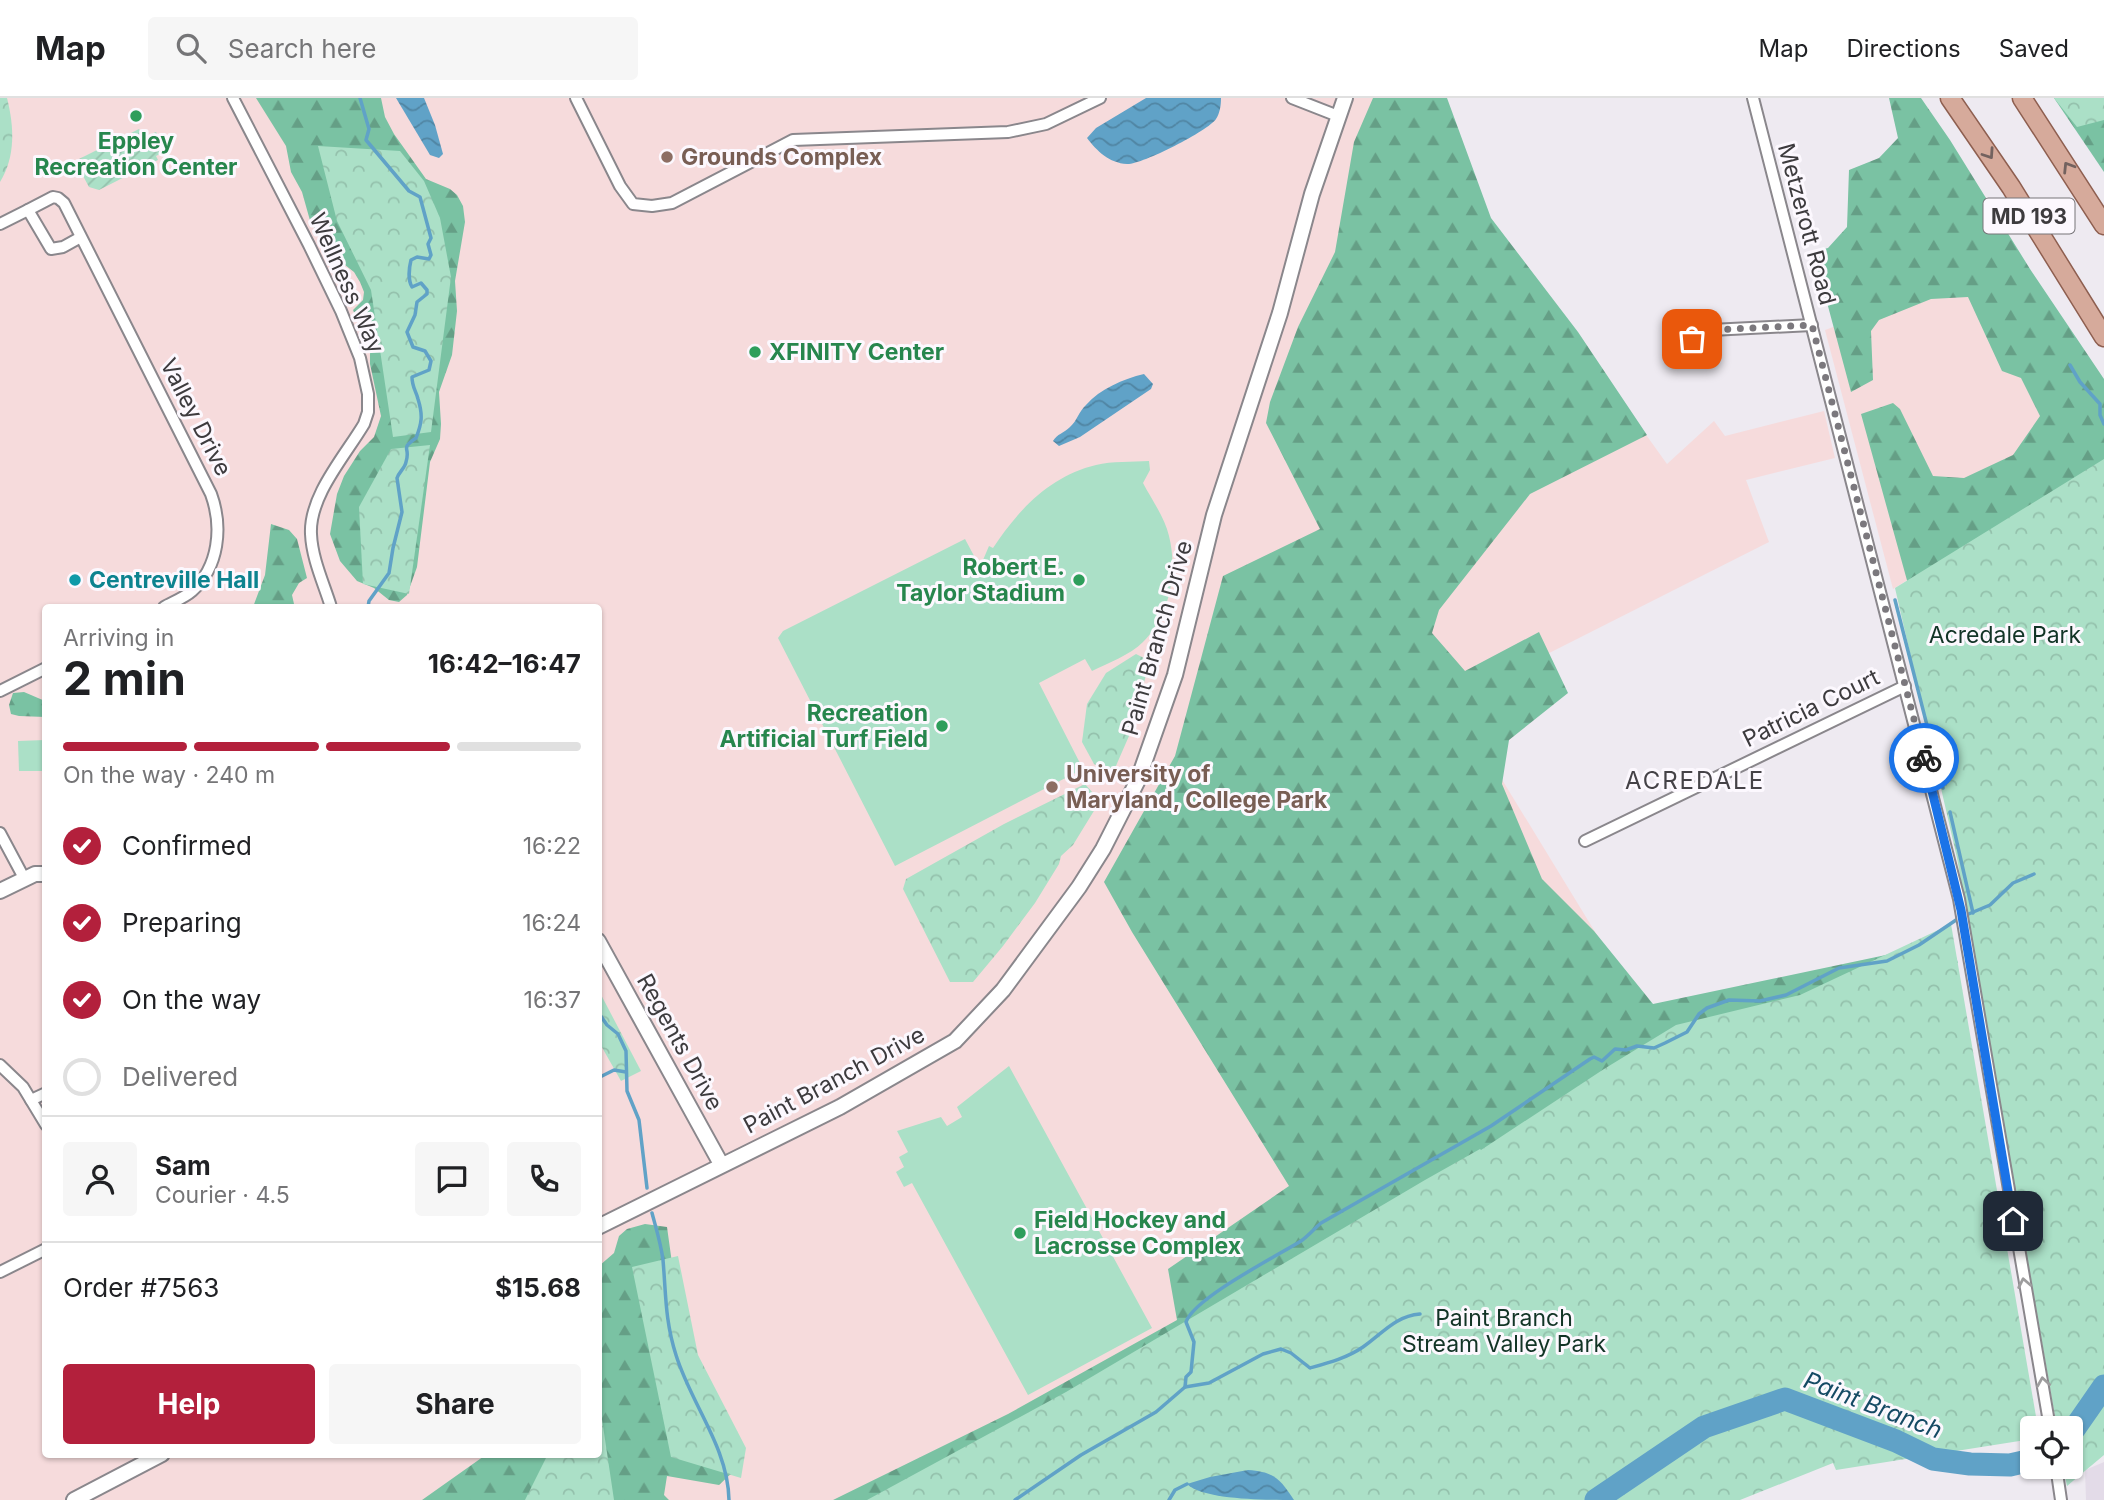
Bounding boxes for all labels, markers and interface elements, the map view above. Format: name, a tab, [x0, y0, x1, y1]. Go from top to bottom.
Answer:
search box	[148, 17, 638, 80]
text: Map	[35, 28, 106, 68]
icon: search	[172, 29, 210, 67]
text: Search here	[228, 33, 376, 64]
text: Map	[1759, 34, 1808, 63]
text: Directions	[1846, 34, 1961, 63]
text: Saved	[1999, 34, 2069, 63]
marker: Eppley Recreation Center	[128, 108, 144, 124]
place label: Eppley Recreation Center	[35, 127, 237, 181]
street label: Metzerott Road	[1772, 140, 1842, 308]
place label: Grounds Complex	[681, 143, 882, 171]
one-way arrow	[1980, 146, 1993, 159]
marker: Grounds Complex	[659, 149, 675, 165]
one-way arrow	[2064, 162, 2077, 175]
road number: MD 193	[1983, 198, 2074, 234]
street label: Wellness Way	[304, 208, 390, 358]
pin	[1662, 309, 1722, 369]
icon: bag	[1673, 320, 1711, 358]
place label: XFINITY Center	[769, 338, 944, 366]
marker: XFINITY Center	[747, 344, 763, 360]
street label: Valley Drive	[154, 354, 238, 480]
street label: Paint Branch Drive	[1116, 537, 1198, 739]
place label: Robert E. Taylor Stadium	[896, 553, 1065, 607]
place label: Centreville Hall	[89, 566, 259, 594]
marker: Centreville Hall	[67, 572, 83, 588]
marker: Robert E. Taylor Stadium	[1071, 572, 1087, 588]
park label: Acredale Park	[1929, 621, 2082, 649]
text: Arriving in	[63, 624, 174, 652]
text: 16:42–16:47	[428, 648, 581, 679]
text: 2 min	[63, 650, 186, 706]
street label: Patricia Court	[1738, 663, 1884, 753]
place label: Recreation Artificial Turf Field	[719, 699, 928, 753]
marker: Recreation Artificial Turf Field	[934, 718, 950, 734]
courier	[1889, 723, 1959, 793]
icon: bike	[1905, 739, 1943, 777]
place label: University of Maryland, College Park	[1066, 760, 1328, 814]
text: On the way · 240 m	[63, 761, 275, 789]
district label: ACREDALE	[1625, 766, 1765, 795]
marker: University of Maryland, College Park	[1044, 779, 1060, 795]
icon: check	[63, 827, 101, 865]
text: Confirmed	[122, 830, 252, 861]
text: 16:22	[523, 832, 581, 860]
icon: check	[63, 904, 101, 942]
text: Preparing	[122, 907, 242, 938]
text: 16:24	[522, 909, 581, 937]
street label: Regents Drive	[631, 969, 729, 1115]
icon: check	[63, 981, 101, 1019]
text: On the way	[122, 984, 261, 1015]
text: 16:37	[524, 986, 581, 1014]
street label: Paint Branch Drive	[739, 1020, 929, 1140]
text: Delivered	[122, 1061, 238, 1092]
button: person	[63, 1142, 137, 1216]
button: chat	[415, 1142, 489, 1216]
button: phone	[507, 1142, 581, 1216]
text: Sam	[155, 1150, 211, 1181]
text: Courier · 4.5	[155, 1181, 290, 1209]
pin	[1983, 1191, 2043, 1251]
icon: home	[1994, 1202, 2032, 1240]
place label: Field Hockey and Lacrosse Complex	[1034, 1206, 1241, 1260]
marker: Field Hockey and Lacrosse Complex	[1012, 1225, 1028, 1241]
text: Order #7563	[63, 1272, 219, 1303]
text: $15.68	[495, 1272, 581, 1303]
one-way arrow	[2018, 1277, 2033, 1289]
park label: Paint Branch Stream Valley Park	[1402, 1304, 1606, 1358]
button: Help	[63, 1364, 315, 1444]
button: Share	[329, 1364, 581, 1444]
water label: Paint Branch	[1800, 1365, 1946, 1445]
one-way arrow	[2036, 1376, 2051, 1388]
map controls	[2020, 1416, 2083, 1479]
button: locate	[2020, 1416, 2083, 1479]

